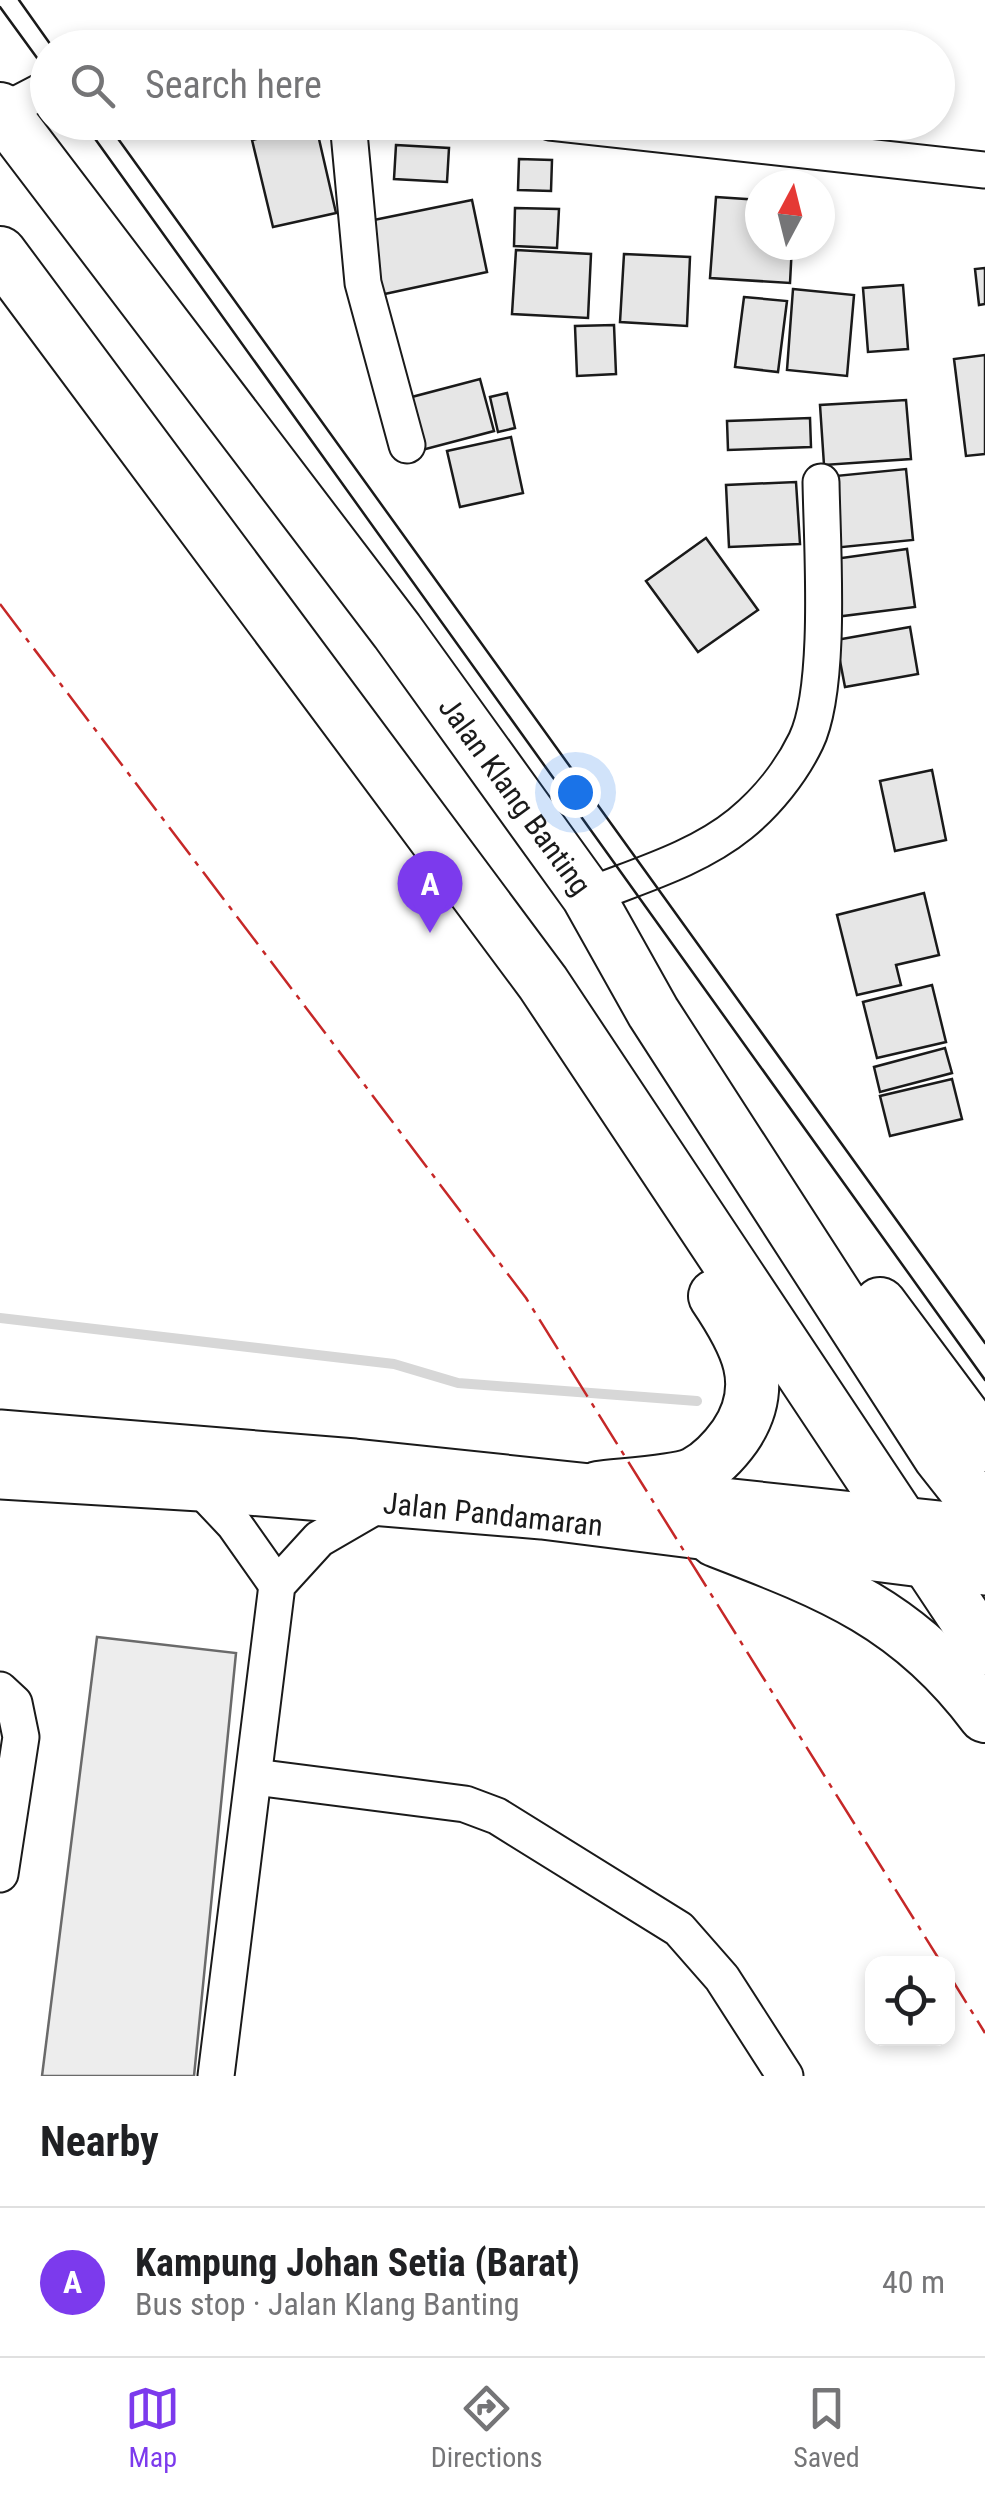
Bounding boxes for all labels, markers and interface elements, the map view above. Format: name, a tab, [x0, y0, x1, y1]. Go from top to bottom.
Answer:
search box	[30, 30, 955, 140]
icon: search	[65, 58, 120, 113]
text: Search here	[145, 63, 322, 107]
north arrow	[745, 170, 835, 260]
street label: Jalan Klang Banting	[432, 690, 598, 902]
your location	[550, 767, 601, 818]
pin: A	[398, 850, 462, 933]
street label: Jalan Pandamaran	[381, 1485, 605, 1543]
map controls	[865, 1956, 955, 2046]
button: locate	[865, 1956, 955, 2046]
text: Nearby	[40, 2117, 159, 2166]
text: Kampung Johan Setia (Barat)	[135, 2241, 580, 2285]
text: A	[63, 2263, 82, 2301]
text: 40 m	[882, 2263, 945, 2301]
text: Bus stop · Jalan Klang Banting	[135, 2285, 519, 2323]
tab: Map	[125, 2381, 180, 2474]
tab: Directions	[431, 2381, 543, 2474]
tab: Saved	[793, 2381, 860, 2474]

